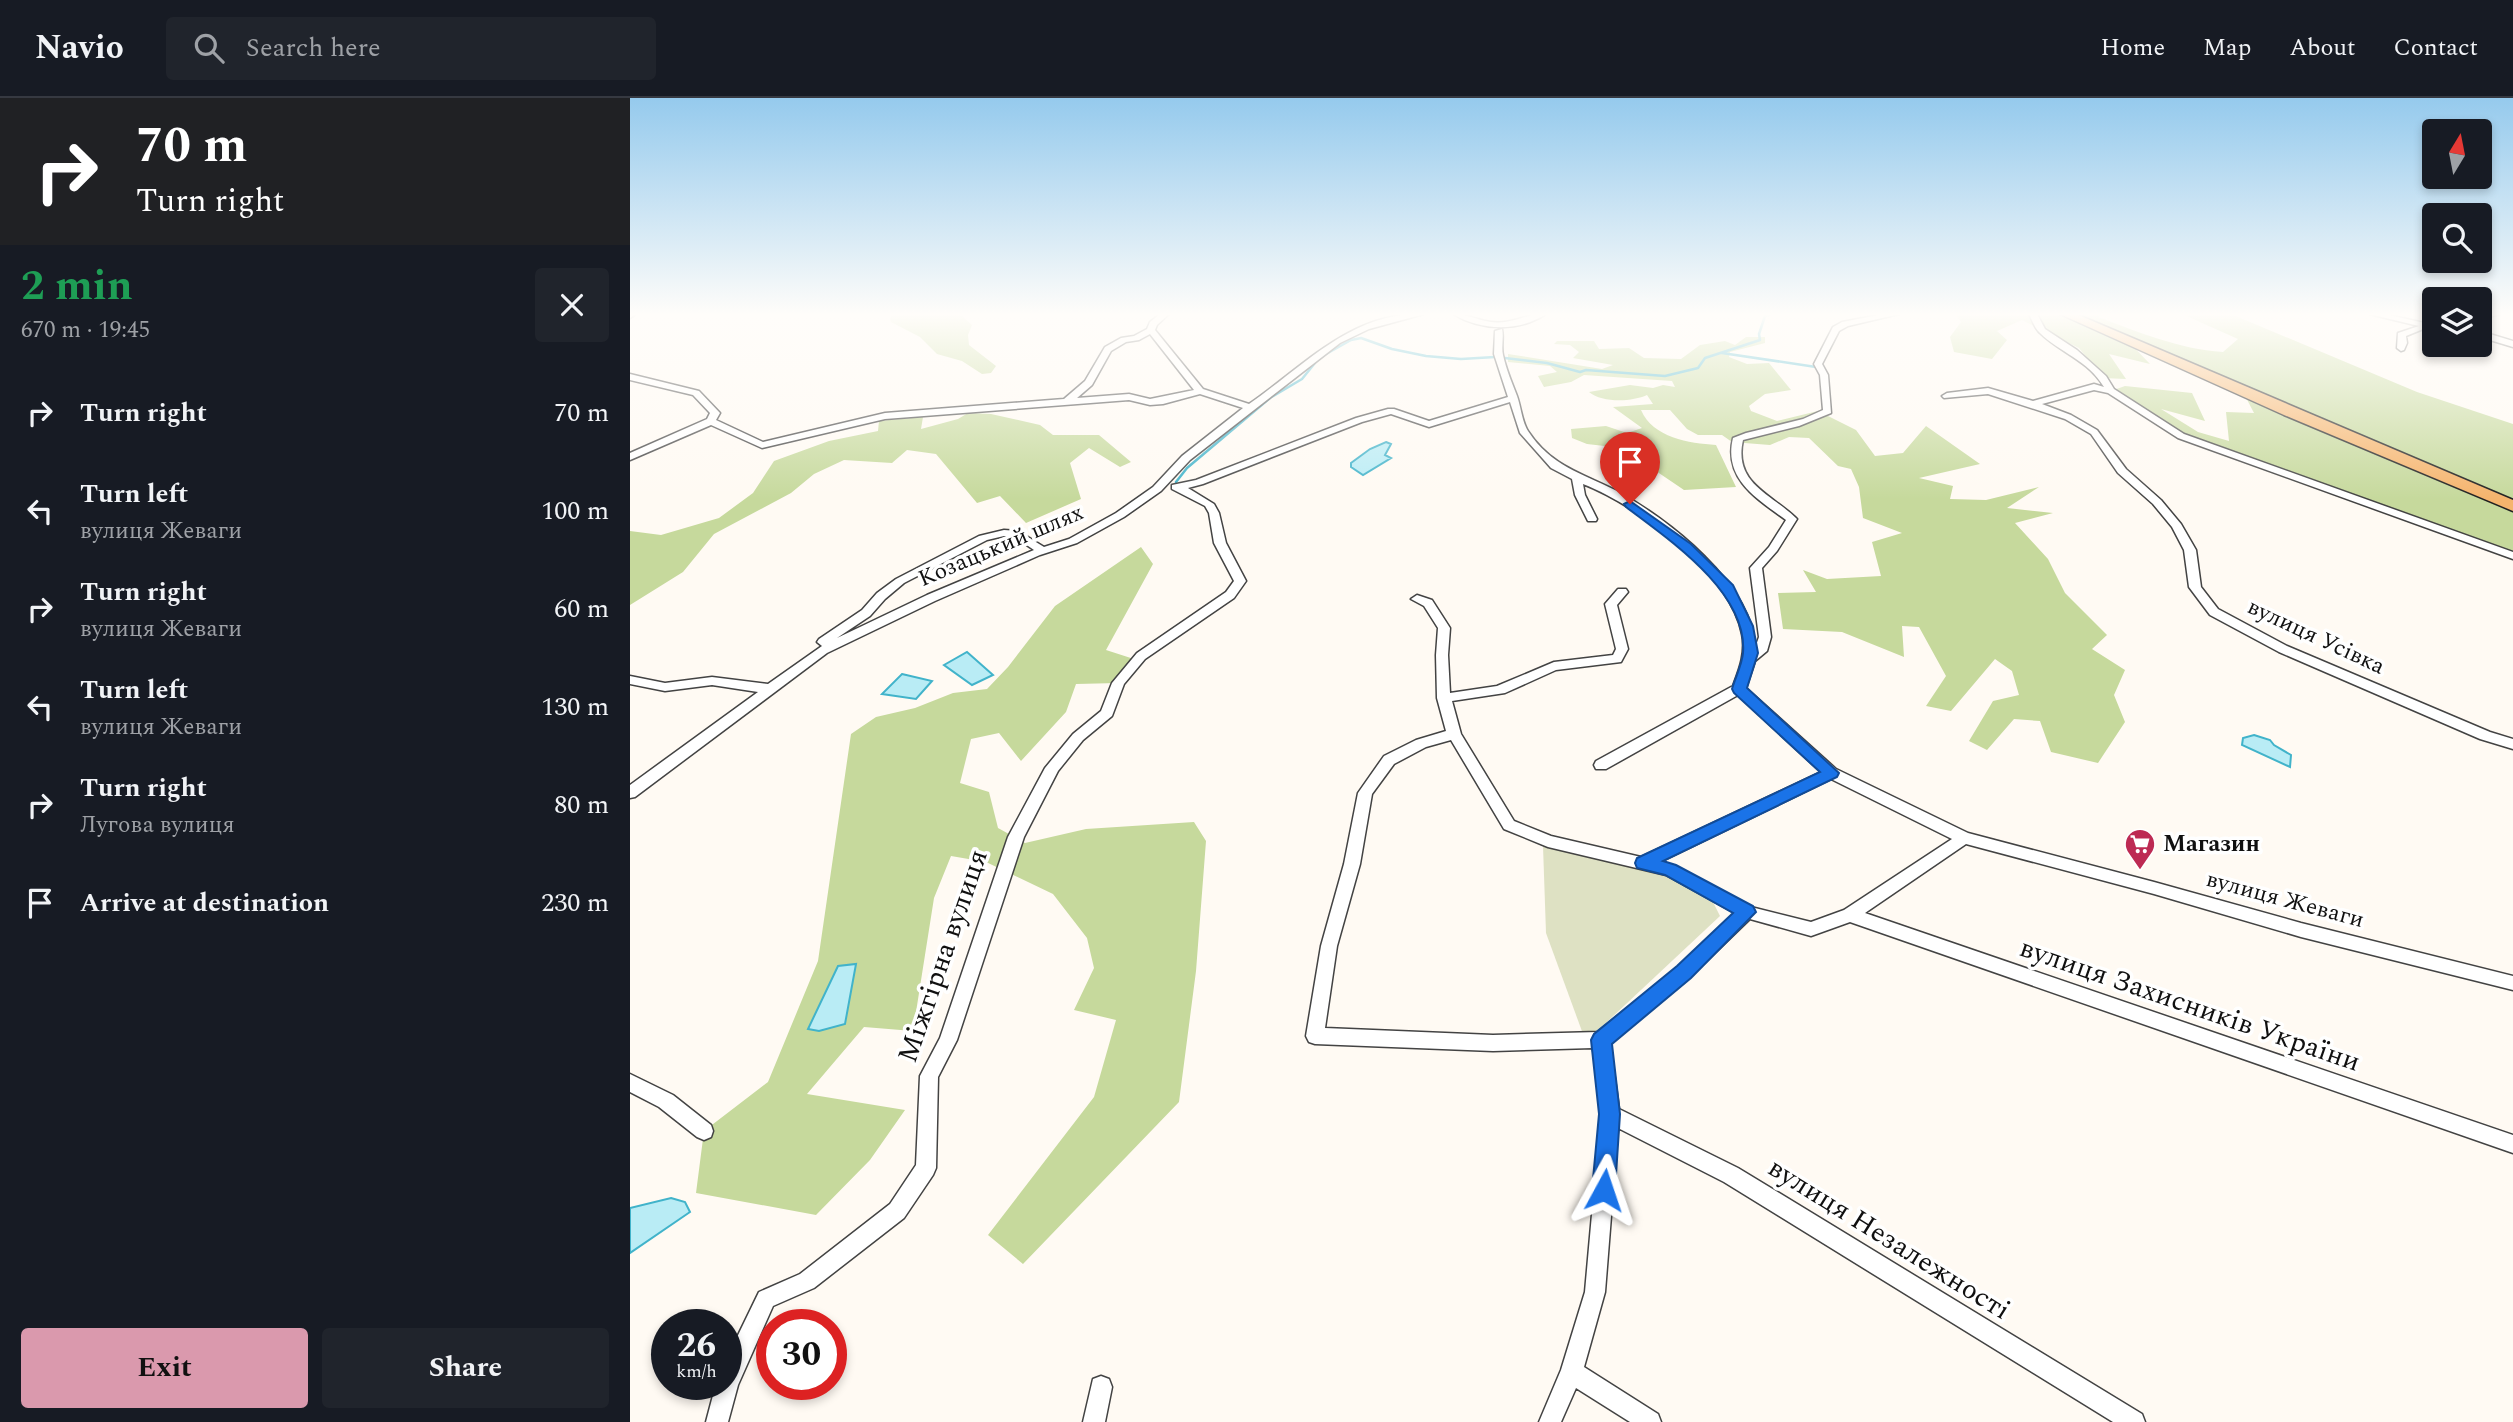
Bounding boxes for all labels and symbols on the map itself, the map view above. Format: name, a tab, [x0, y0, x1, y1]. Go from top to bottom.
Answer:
north arrow	[2422, 119, 2492, 189]
pin	[1600, 432, 1660, 504]
street label: Козацький шлях	[913, 495, 1089, 597]
street label: вулиця Усівка	[2241, 590, 2391, 684]
supermarket icon: Магазин	[2123, 827, 2157, 871]
place label: Магазин	[2163, 827, 2260, 862]
street label: Міжгірна вулиця	[886, 844, 1000, 1068]
street label: вулиця Жеваги	[2202, 862, 2368, 938]
street label: вулиця Захисників України	[2014, 926, 2366, 1084]
street label: вулиця Незалежності	[1759, 1147, 2019, 1331]
position arrow	[1567, 1153, 1641, 1227]
speed limit sign: 30	[756, 1309, 847, 1400]

